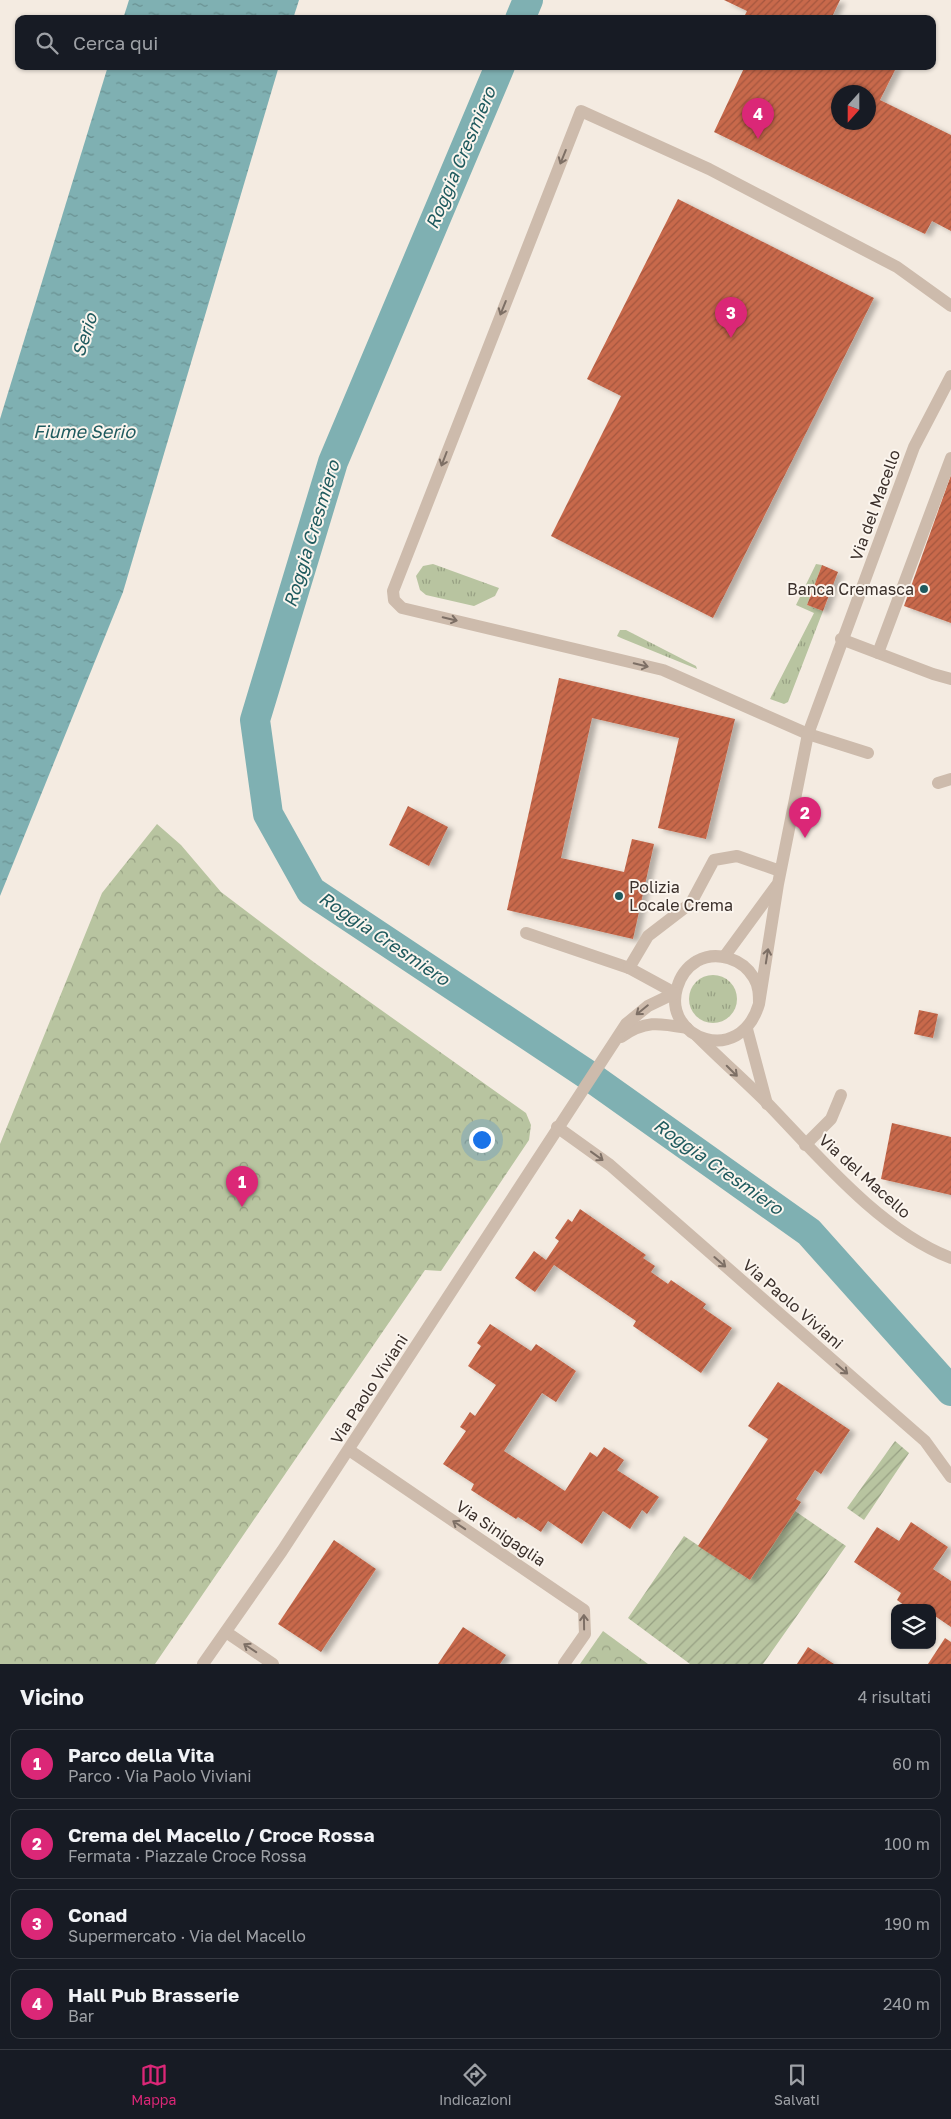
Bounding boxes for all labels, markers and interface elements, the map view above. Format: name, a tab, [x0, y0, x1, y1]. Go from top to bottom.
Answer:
search box	[15, 15, 936, 70]
icon: search	[33, 29, 61, 57]
text: Cerca qui	[73, 31, 158, 54]
water label: Roggia Cresmiero	[420, 82, 500, 232]
north arrow	[831, 85, 876, 130]
pin: 4	[742, 98, 774, 139]
one-way arrow	[558, 149, 567, 164]
pin: 3	[715, 297, 747, 338]
one-way arrow	[498, 300, 508, 315]
water label: Serio	[67, 309, 102, 359]
water label: Fiume Serio	[33, 420, 136, 442]
street label: Via del Macello	[846, 447, 904, 563]
one-way arrow	[439, 451, 448, 466]
water label: Roggia Cresmiero	[278, 456, 344, 610]
place label: Banca Cremasca	[787, 579, 914, 599]
marker: Banca Cremasca	[918, 583, 930, 595]
one-way arrow	[441, 615, 457, 624]
one-way arrow	[633, 661, 649, 670]
pin: 2	[789, 797, 821, 838]
place label: Polizia Locale Crema	[629, 877, 733, 915]
water label: Roggia Cresmiero	[315, 886, 455, 991]
marker: Polizia Locale Crema	[613, 890, 625, 902]
one-way arrow	[762, 948, 772, 964]
one-way arrow	[636, 1005, 649, 1016]
one-way arrow	[726, 1065, 738, 1077]
water label: Roggia Cresmiero	[650, 1113, 788, 1220]
your location	[469, 1127, 495, 1153]
street label: Via del Macello	[815, 1129, 915, 1223]
one-way arrow	[590, 1151, 604, 1161]
pin: 1	[226, 1166, 258, 1207]
street label: Via Paolo Viviani	[739, 1255, 847, 1353]
one-way arrow	[714, 1256, 727, 1267]
street label: Via Paolo Viviani	[326, 1330, 412, 1448]
one-way arrow	[836, 1363, 849, 1374]
street label: Via Sinigaglia	[452, 1496, 550, 1570]
one-way arrow	[453, 1520, 467, 1530]
map controls	[891, 1604, 936, 1649]
button: layers	[891, 1604, 936, 1649]
one-way arrow	[580, 1614, 589, 1630]
one-way arrow	[243, 1643, 257, 1653]
text: Vicino	[20, 1684, 84, 1710]
text: 4 risultati	[858, 1687, 931, 1707]
text: Parco della Vita	[68, 1743, 214, 1766]
text: 1	[33, 1754, 41, 1774]
text: 60 m	[892, 1754, 930, 1774]
text: Parco · Via Paolo Viviani	[68, 1766, 252, 1786]
text: Crema del Macello / Croce Rossa	[68, 1823, 374, 1846]
text: 2	[32, 1834, 42, 1854]
text: 100 m	[884, 1834, 930, 1854]
text: Fermata · Piazzale Croce Rossa	[68, 1846, 307, 1866]
text: Conad	[68, 1903, 127, 1926]
text: 3	[32, 1914, 42, 1934]
text: 190 m	[884, 1914, 930, 1934]
text: Supermercato · Via del Macello	[68, 1926, 306, 1946]
text: Hall Pub Brasserie	[68, 1983, 239, 2006]
text: 4	[32, 1994, 42, 2014]
text: 240 m	[883, 1994, 930, 2014]
text: Bar	[68, 2006, 94, 2026]
tab: Mappa	[131, 2061, 176, 2108]
tab: Indicazioni	[439, 2061, 512, 2108]
tab: Salvati	[774, 2061, 820, 2108]

